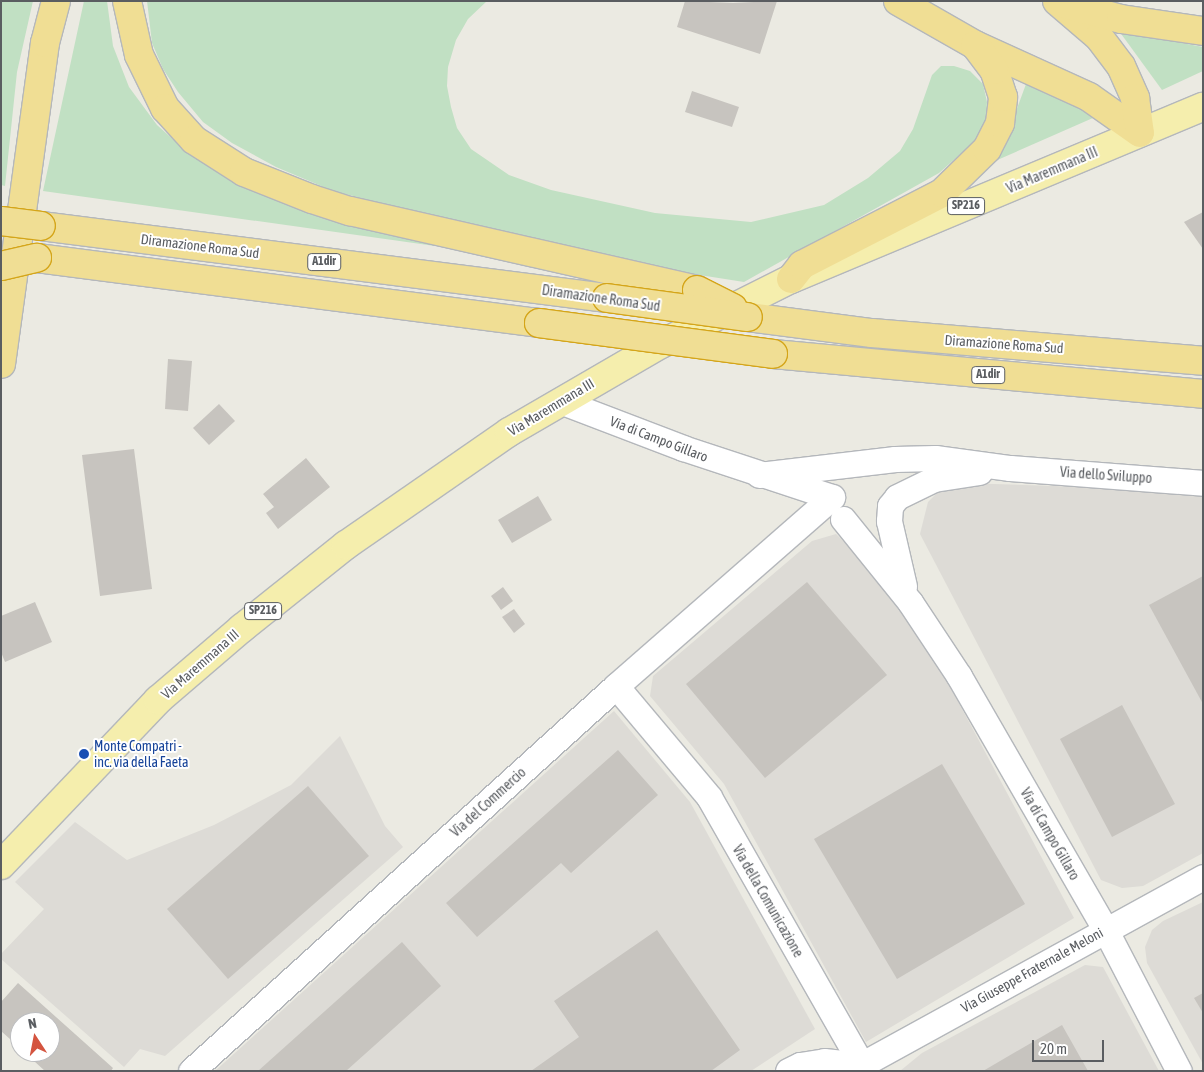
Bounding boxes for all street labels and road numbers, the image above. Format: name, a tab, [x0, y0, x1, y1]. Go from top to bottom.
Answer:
street label: Via Maremmana III	[1004, 143, 1100, 197]
road number: SP216	[946, 197, 986, 216]
street label: Diramazione Roma Sud	[140, 230, 260, 262]
road number: A1dir	[306, 252, 342, 272]
street label: Diramazione Roma Sud	[541, 281, 661, 315]
street label: Diramazione Roma Sud	[944, 331, 1064, 357]
road number: A1dir	[970, 366, 1006, 384]
street label: Via Maremmana III	[505, 375, 597, 439]
street label: Via di Campo Gillaro	[608, 413, 710, 465]
street label: Via dello Sviluppo	[1059, 463, 1153, 487]
road number: SP216	[243, 602, 283, 620]
street label: Via Maremmana III	[158, 626, 242, 702]
street label: Via del Commercio	[447, 764, 529, 840]
street label: Via di Campo Gillaro	[1017, 785, 1083, 883]
street label: Via della Comunicazione	[729, 842, 807, 960]
street label: Via Giuseppe Fraternale Meloni	[958, 924, 1106, 1016]

